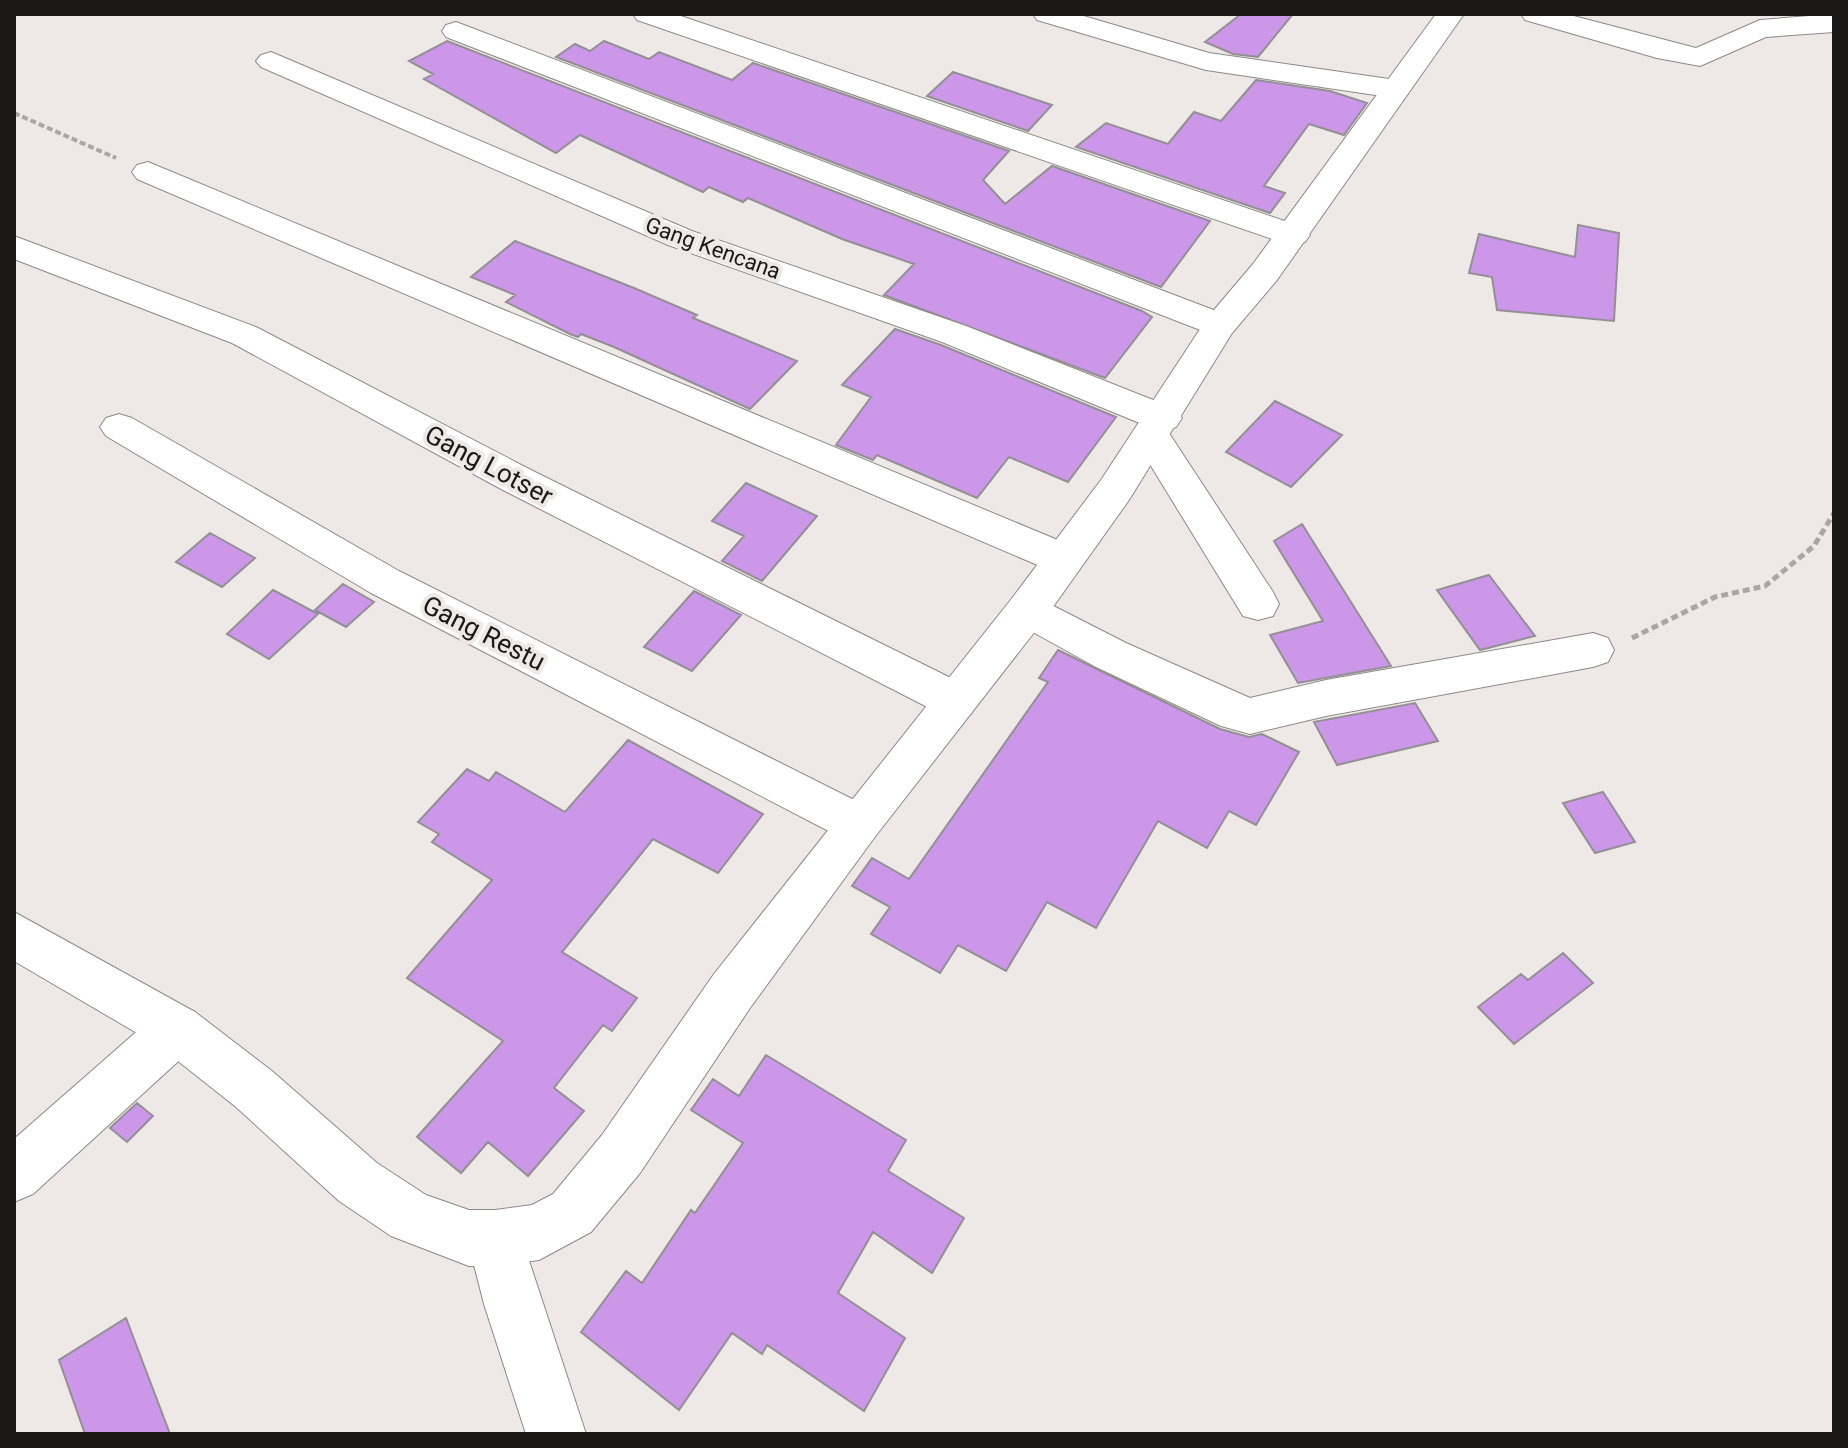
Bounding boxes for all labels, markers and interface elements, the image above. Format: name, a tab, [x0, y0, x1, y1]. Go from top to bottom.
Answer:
street label: Gang Kencana	[642, 212, 784, 284]
street label: Gang Lotser	[420, 419, 558, 511]
street label: Gang Restu	[418, 589, 550, 677]

